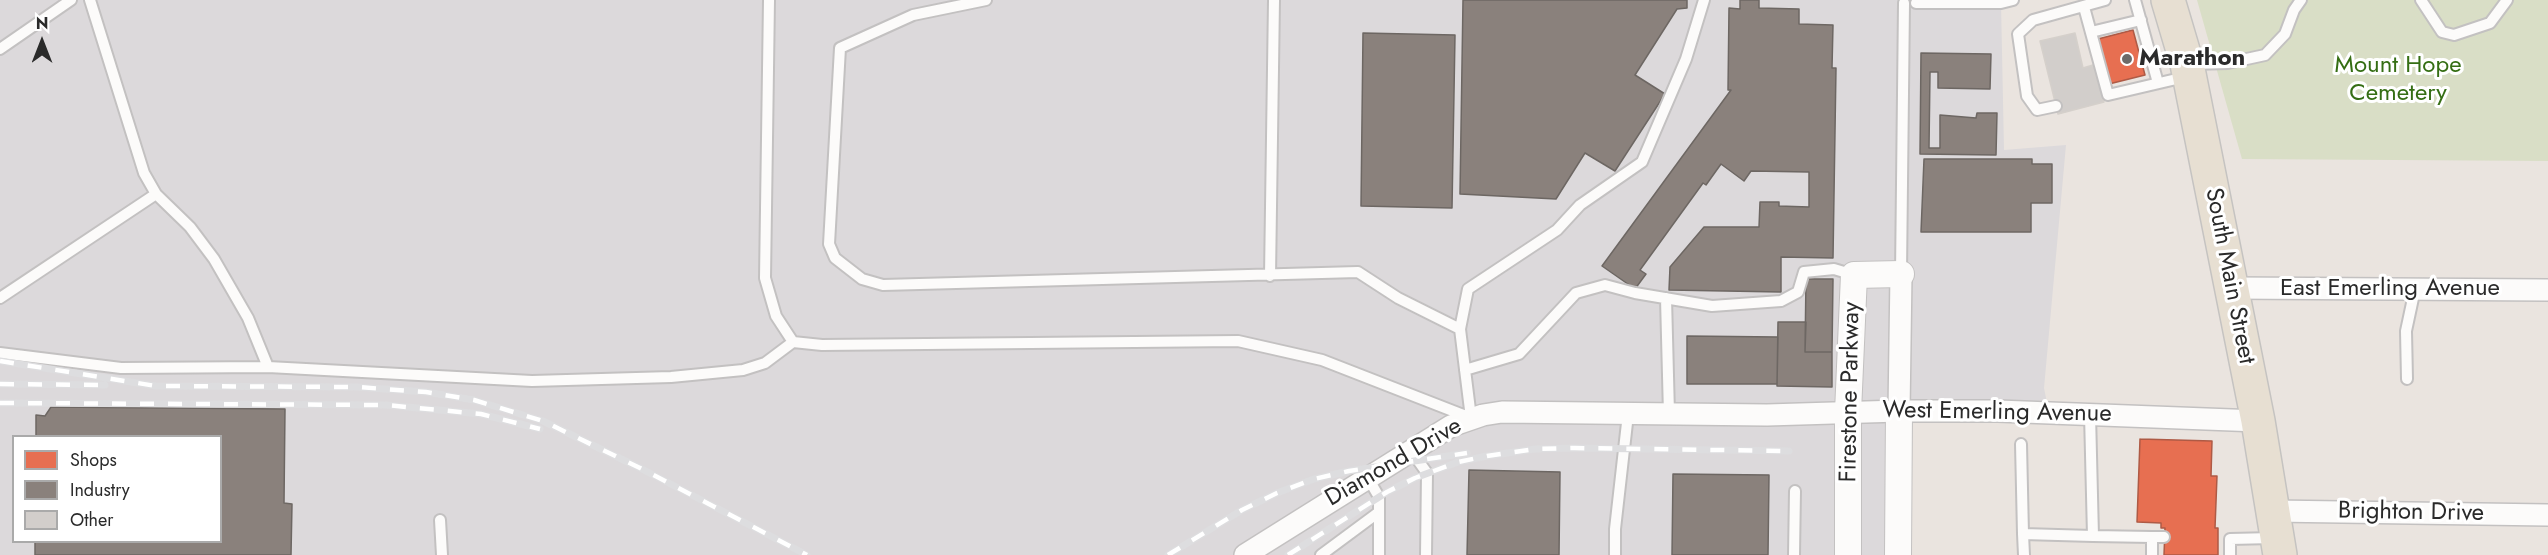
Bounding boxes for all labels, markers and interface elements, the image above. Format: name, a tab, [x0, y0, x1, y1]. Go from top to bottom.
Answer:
north arrow	[12, 12, 72, 72]
text: N	[36, 12, 48, 35]
place label: Marathon	[2139, 45, 2245, 73]
marker: Marathon	[2120, 52, 2134, 66]
park label: Mount Hope Cemetery	[2334, 52, 2462, 108]
street label: South Main Street	[2198, 186, 2260, 366]
street label: East Emerling Avenue	[2280, 275, 2500, 303]
street label: Firestone Parkway	[1835, 301, 1867, 483]
street label: West Emerling Avenue	[1882, 397, 2112, 429]
street label: Diamond Drive	[1321, 412, 1467, 514]
legend	[12, 435, 222, 543]
text: Shops	[70, 447, 117, 473]
text: Industry	[70, 477, 130, 503]
street label: Brighton Drive	[2338, 497, 2484, 529]
text: Other	[70, 507, 113, 533]

